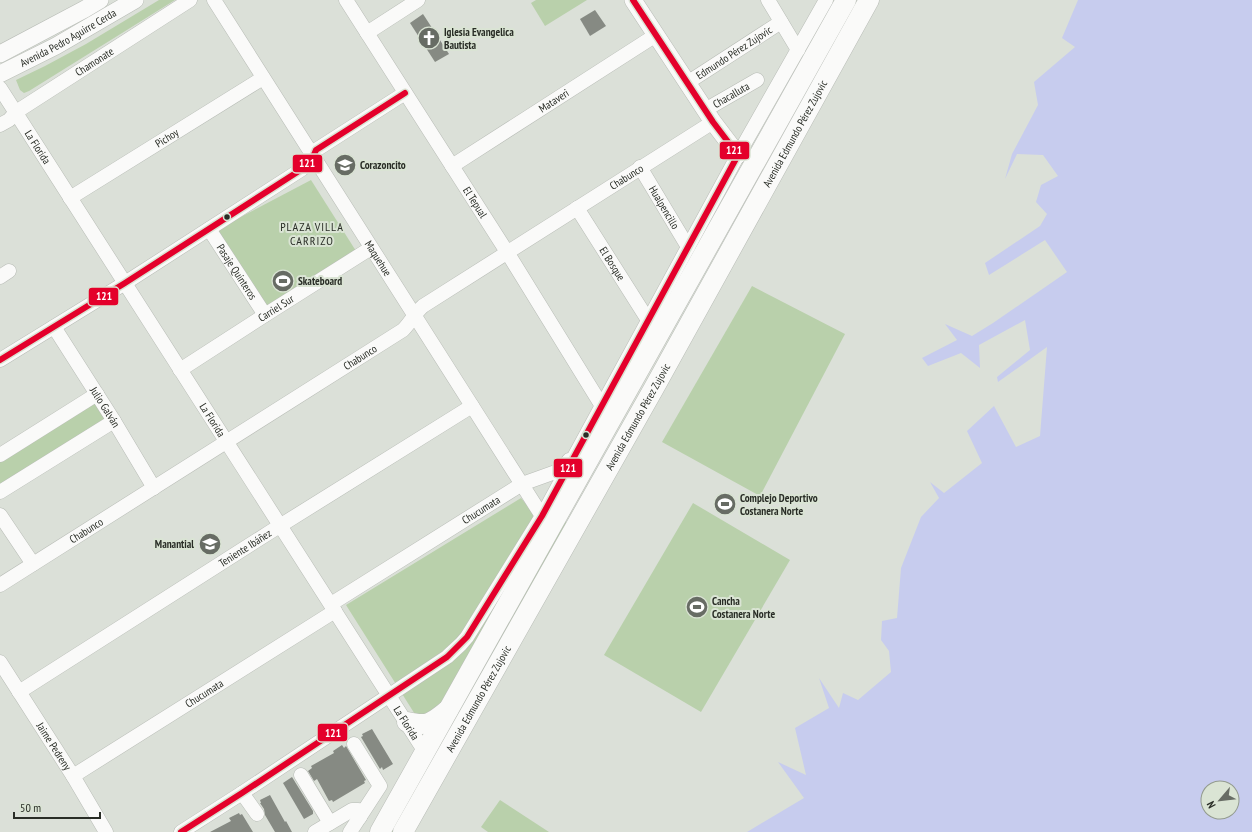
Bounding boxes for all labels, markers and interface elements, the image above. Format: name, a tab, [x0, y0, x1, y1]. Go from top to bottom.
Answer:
street label: Avenida Pedro Aguirre Cerda	[18, 6, 118, 70]
street label: Edmundo Pérez Zujovic	[693, 23, 775, 82]
church icon: Iglesia Evangelica Bautista	[416, 25, 442, 51]
place label: Iglesia Evangelica Bautista	[444, 25, 514, 52]
street label: Chamonate	[72, 44, 116, 79]
street label: Avenida Edmundo Pérez Zujovic	[760, 77, 830, 189]
street label: Chacalluta	[710, 79, 752, 111]
street label: Mataveri	[536, 86, 572, 115]
street label: Pichoy	[153, 125, 182, 150]
street label: La Florida	[22, 127, 54, 167]
line badge: 121	[719, 141, 750, 160]
text: 121	[726, 143, 742, 157]
school or university icon: Corazoncito	[332, 152, 358, 178]
line badge: 121	[292, 154, 323, 173]
text: 121	[299, 156, 315, 170]
place label: Corazoncito	[360, 158, 406, 172]
street label: Chabunco	[607, 161, 646, 193]
street label: Hualpencillo	[646, 183, 683, 232]
street label: El Tepual	[460, 184, 491, 221]
unlabelled marker	[222, 212, 232, 222]
district label: PLAZA VILLA CARRIZO	[280, 219, 344, 248]
street label: Maquehue	[362, 238, 395, 279]
street label: Pasaje Quinteros	[214, 241, 260, 302]
street label: El Bosque	[596, 244, 629, 284]
sports icon: Skateboard	[270, 268, 296, 294]
place label: Skateboard	[298, 274, 342, 288]
line badge: 121	[88, 287, 119, 306]
text: 121	[96, 289, 112, 303]
street label: Carriel Sur	[255, 292, 296, 325]
street label: Chabunco	[341, 341, 380, 373]
street label: Avenida Edmundo Pérez Zujovic	[602, 361, 673, 473]
street label: Julio Galván	[86, 383, 123, 430]
street label: La Florida	[196, 400, 228, 439]
unlabelled marker	[581, 430, 591, 440]
line badge: 121	[553, 458, 583, 478]
text: 121	[560, 461, 576, 475]
sports icon: Complejo Deportivo Costanera Norte	[712, 491, 738, 517]
place label: Complejo Deportivo Costanera Norte	[740, 491, 818, 518]
street label: Chucumata	[459, 493, 503, 527]
street label: Chabunco	[67, 514, 106, 546]
street label: Teniente Ibáñez	[216, 526, 274, 570]
school or university icon: Manantial	[197, 531, 223, 557]
place label: Manantial	[155, 537, 194, 551]
sports icon: Cancha Costanera Norte	[684, 594, 710, 620]
place label: Cancha Costanera Norte	[712, 594, 775, 621]
street label: Avenida Edmundo Pérez Zujovic	[443, 643, 514, 755]
street label: Chucumata	[182, 676, 226, 711]
street label: La Florida	[390, 703, 423, 743]
street label: Jaime Pedreny	[33, 719, 75, 773]
line badge: 121	[317, 723, 348, 742]
text: 121	[325, 726, 341, 740]
north arrow	[1200, 780, 1240, 820]
scale bar	[14, 794, 100, 820]
text: N	[1204, 799, 1219, 811]
text: 50 m	[20, 800, 41, 815]

